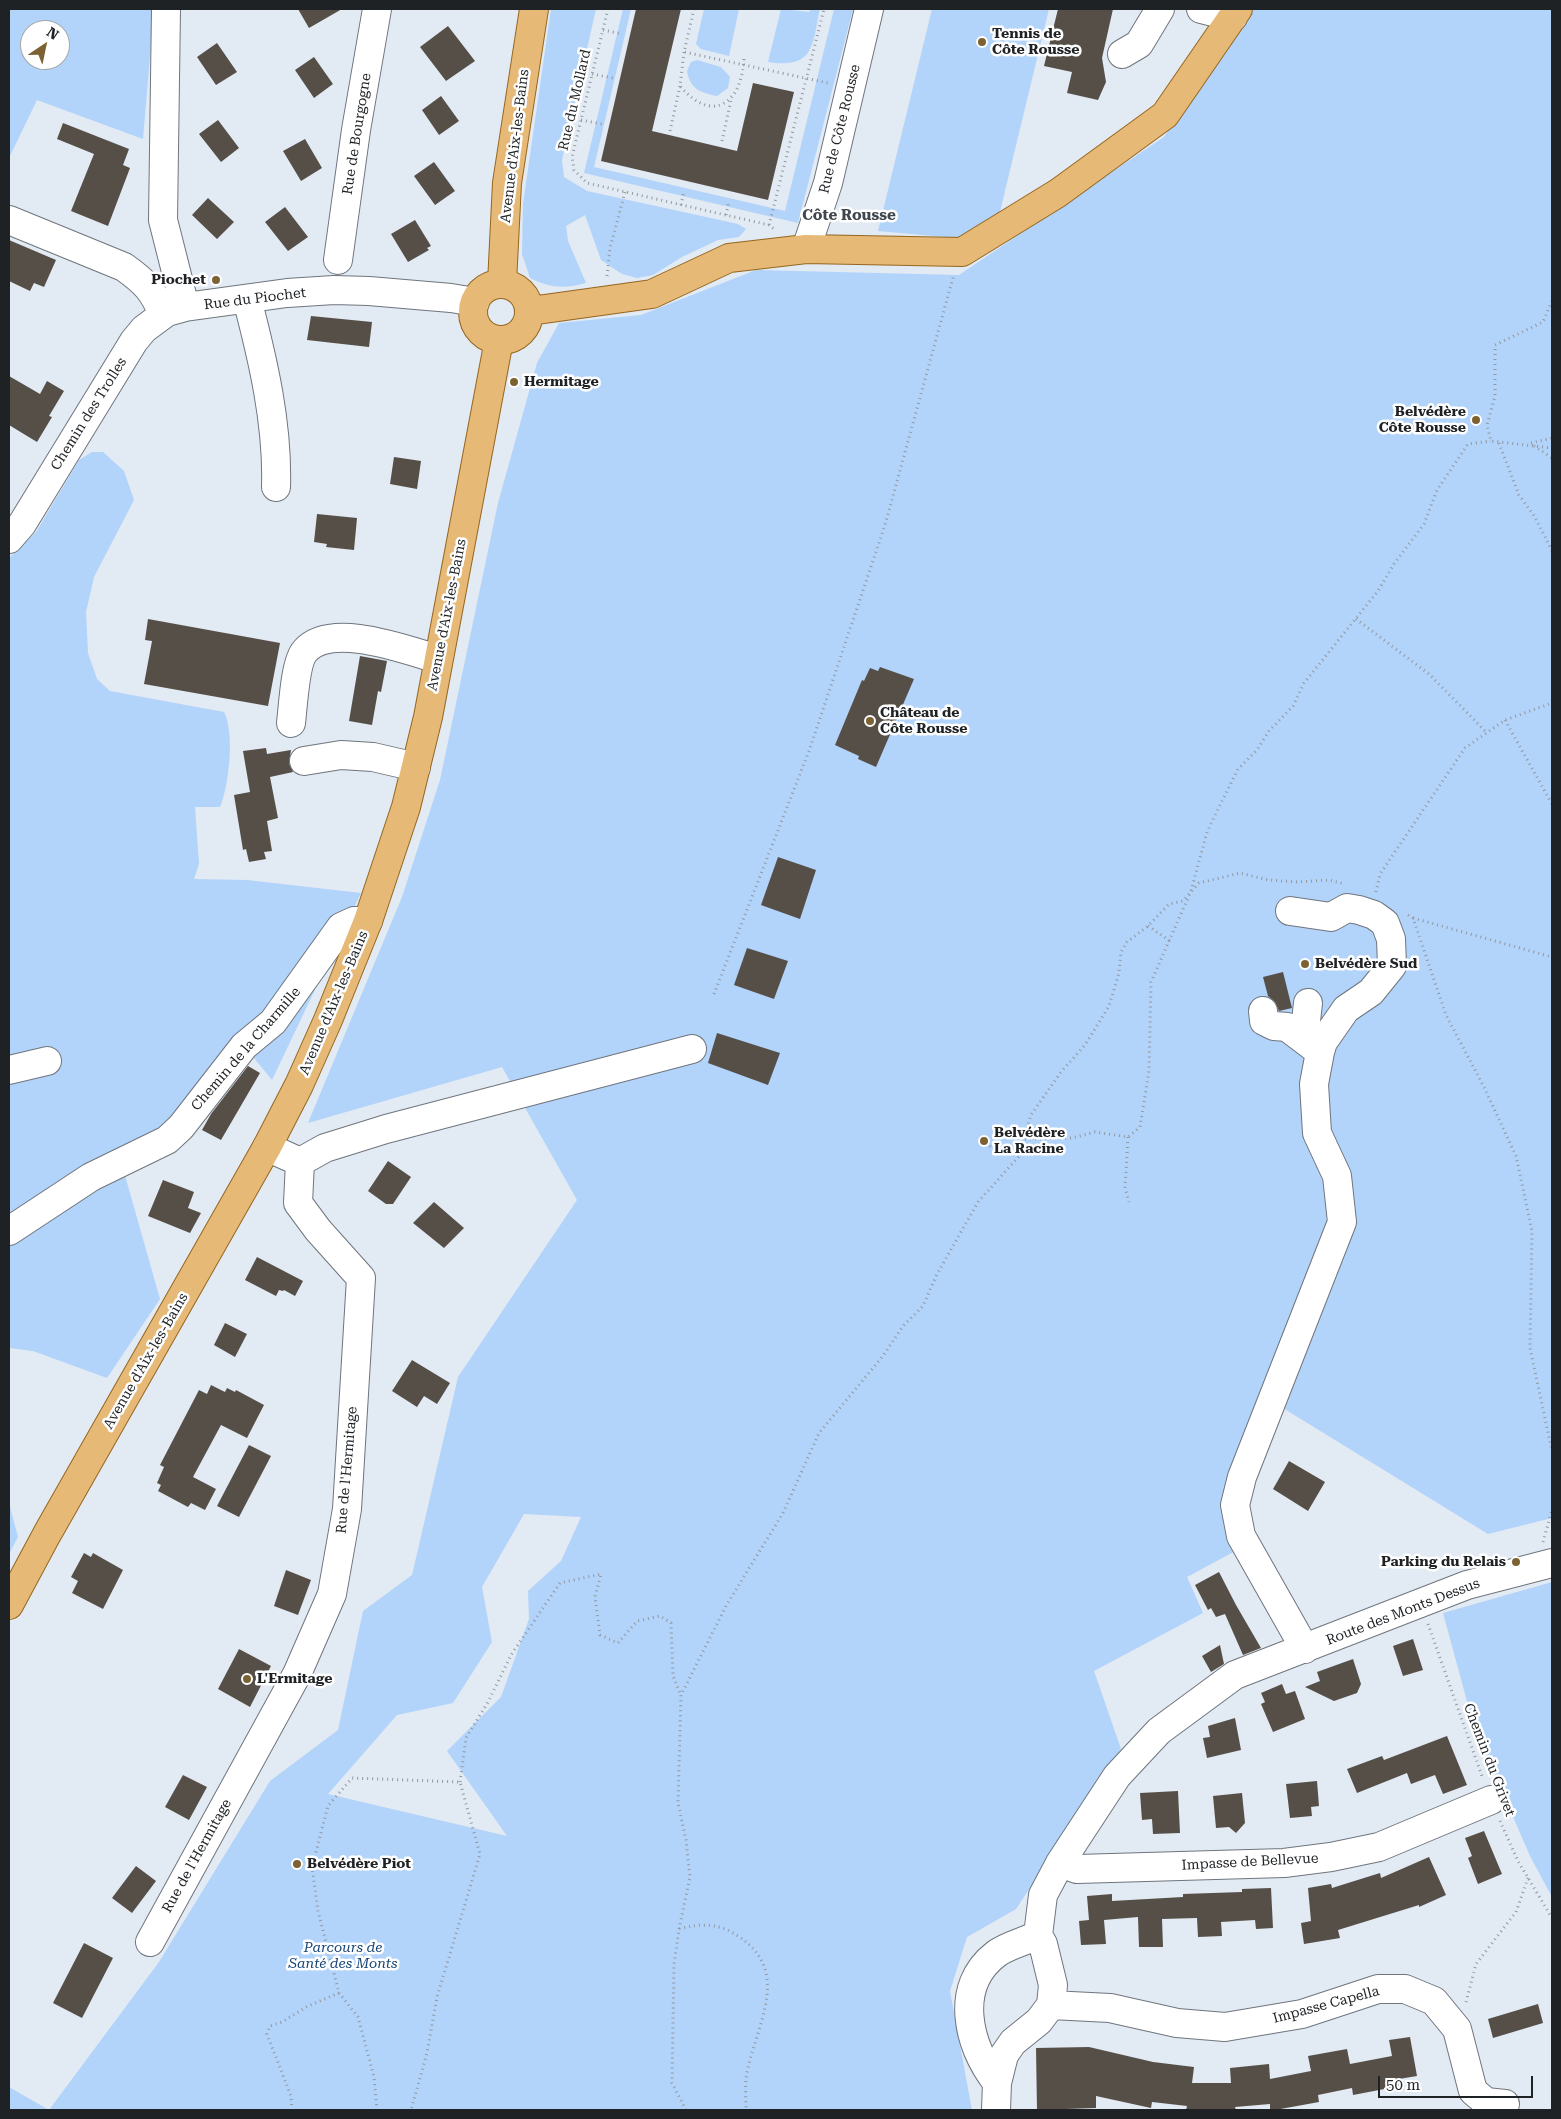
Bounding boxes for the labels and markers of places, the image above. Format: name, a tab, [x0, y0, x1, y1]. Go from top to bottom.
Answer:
place label: Tennis de Côte Rousse	[992, 26, 1079, 58]
marker: Tennis de Côte Rousse	[976, 36, 988, 48]
place label: Piochet	[151, 272, 206, 288]
marker: Piochet	[210, 274, 222, 286]
place label: Hermitage	[524, 374, 599, 390]
marker: Hermitage	[508, 376, 520, 388]
place label: Belvédère Côte Rousse	[1379, 404, 1466, 437]
marker: Belvédère Côte Rousse	[1470, 414, 1482, 426]
place label: Château de Côte Rousse	[880, 705, 967, 738]
marker: Château de Côte Rousse	[864, 715, 876, 727]
place label: Belvédère Sud	[1315, 956, 1417, 972]
marker: Belvédère Sud	[1299, 958, 1311, 970]
place label: Belvédère La Racine	[994, 1125, 1065, 1158]
marker: Belvédère La Racine	[978, 1135, 990, 1147]
place label: Parking du Relais	[1381, 1554, 1506, 1570]
marker: Parking du Relais	[1510, 1556, 1522, 1568]
place label: L'Ermitage	[257, 1671, 332, 1687]
marker: L'Ermitage	[241, 1673, 253, 1685]
place label: Belvédère Piot	[307, 1856, 411, 1872]
marker: Belvédère Piot	[291, 1858, 303, 1870]

